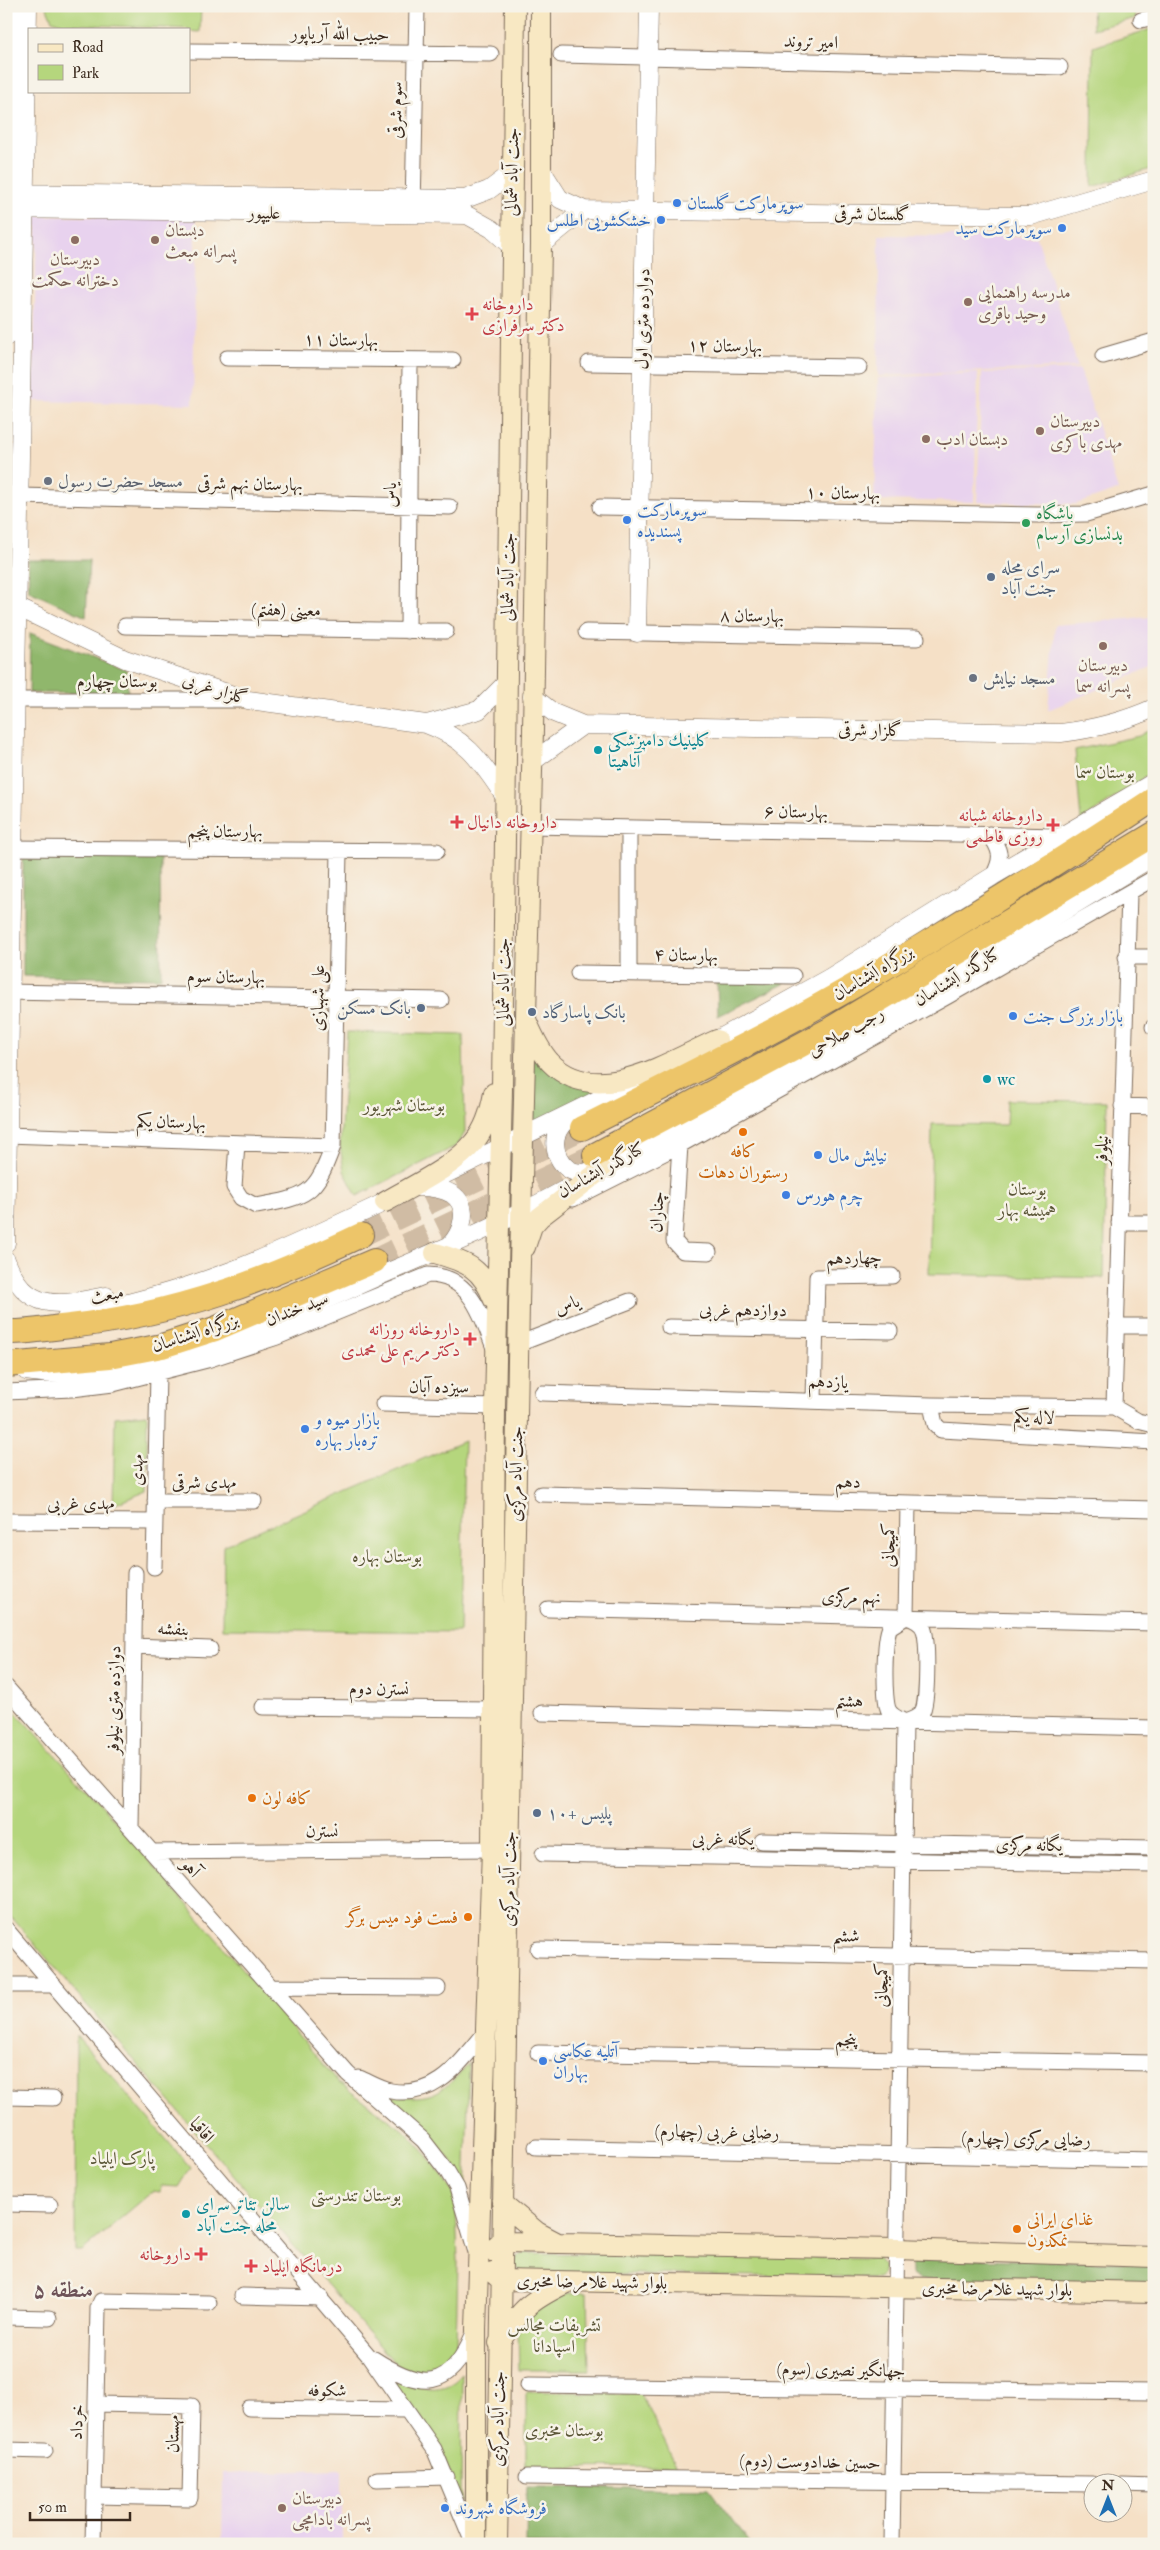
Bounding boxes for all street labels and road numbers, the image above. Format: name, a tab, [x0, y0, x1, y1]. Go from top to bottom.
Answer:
street label: حبیب الله آریاپور	[288, 19, 390, 47]
street label: امیر تروند	[783, 30, 839, 54]
street label: سوم شرقی	[384, 81, 412, 139]
street label: جنت آباد شمالی	[500, 127, 524, 217]
street label: علیپور	[245, 201, 281, 225]
street label: گلستان شرقی	[834, 202, 910, 226]
street label: دوارده متری اول	[631, 268, 655, 370]
street label: بهارستان ۱۱	[303, 328, 379, 352]
street label: بهارستان ۱۲	[687, 334, 763, 358]
street label: بهارستان نهم شرقی	[197, 472, 303, 501]
street label: یاس	[379, 481, 402, 508]
street label: بهارستان ۱۰	[805, 481, 881, 505]
street label: جنت آباد شمالی	[496, 532, 520, 622]
street label: معینی (هفتم)	[251, 598, 321, 628]
street label: بهارستان ۸	[720, 604, 784, 628]
street label: گلزار غربی	[179, 668, 250, 711]
street label: بوستان چهارم	[77, 670, 157, 697]
street label: گلزار شرقی	[838, 718, 902, 742]
street label: بهارستان ۶	[764, 800, 828, 824]
street label: بهارستان پنجم	[187, 820, 263, 848]
street label: جنت آباد شمالی	[492, 938, 515, 1026]
street label: بزرگراه آبشناسان	[828, 939, 917, 1006]
street label: کنارگذر آبشناسان	[909, 941, 1004, 1012]
street label: بهارستان ۴	[654, 943, 718, 967]
street label: علی شهبازی	[306, 964, 331, 1032]
street label: بهارستان سوم	[187, 965, 265, 993]
street label: رجب صلاحی	[804, 1002, 888, 1062]
street label: بهارستان یکم	[136, 1109, 206, 1140]
street label: کنارگذر آبشناسان	[552, 1135, 649, 1203]
street label: نیلوفر	[1090, 1135, 1114, 1167]
street label: چناران	[644, 1191, 670, 1233]
street label: چهاردهم	[826, 1246, 882, 1275]
street label: مبعث	[88, 1280, 126, 1310]
street label: سید خندان	[262, 1286, 332, 1332]
street label: یاس	[551, 1289, 584, 1320]
street label: دوازدهم غربی	[699, 1298, 787, 1327]
street label: بزرگراه آبشناسان	[148, 1307, 241, 1358]
street label: یازدهم	[807, 1370, 850, 1399]
street label: سیزده آبان	[409, 1375, 469, 1399]
street label: لاله یکم	[1013, 1404, 1055, 1435]
street label: جنت آباد مرکزی	[504, 1426, 529, 1522]
street label: مهدی	[125, 1454, 149, 1486]
street label: دهم	[835, 1470, 861, 1499]
street label: مهدی شرقی	[172, 1471, 236, 1494]
street label: مهدی غربی	[47, 1492, 115, 1516]
street label: کمیجانی	[877, 1522, 901, 1568]
street label: نهم مرکزی	[821, 1585, 881, 1614]
street label: بنفشه	[157, 1617, 189, 1641]
street label: دوازده متری نیلوفر	[102, 1645, 126, 1757]
street label: نسترن دوم	[349, 1677, 409, 1705]
street label: هشتم	[834, 1689, 863, 1719]
street label: نسترن	[306, 1820, 339, 1843]
street label: یگانه غربی	[692, 1826, 756, 1852]
street label: جنت آباد مرکزی	[497, 1831, 522, 1927]
street label: یگانه مرکزی	[995, 1832, 1064, 1858]
street label: آهو	[175, 1852, 207, 1884]
street label: ششم	[832, 1924, 860, 1954]
street label: کمیجانی	[870, 1962, 894, 2008]
street label: پنجم	[835, 2028, 858, 2057]
street label: اقاقیا	[184, 2112, 220, 2148]
street label: رضایی غربی (چهارم)	[654, 2119, 779, 2149]
street label: رضایی مرکزی (چهارم)	[961, 2126, 1091, 2156]
street label: بلوار شهید غلامرضا مخبری	[516, 2269, 667, 2296]
street label: بلوار شهید غلامرضا مخبری	[921, 2276, 1072, 2303]
street label: جهانگیر نصیری (سوم)	[776, 2356, 906, 2387]
street label: جنت آباد مرکزی	[486, 2371, 511, 2467]
street label: شکوفه	[307, 2379, 347, 2402]
street label: خرداد	[65, 2404, 89, 2440]
street label: مهستان	[161, 2414, 185, 2453]
street label: حسین خدادوست (دوم)	[739, 2449, 881, 2479]

